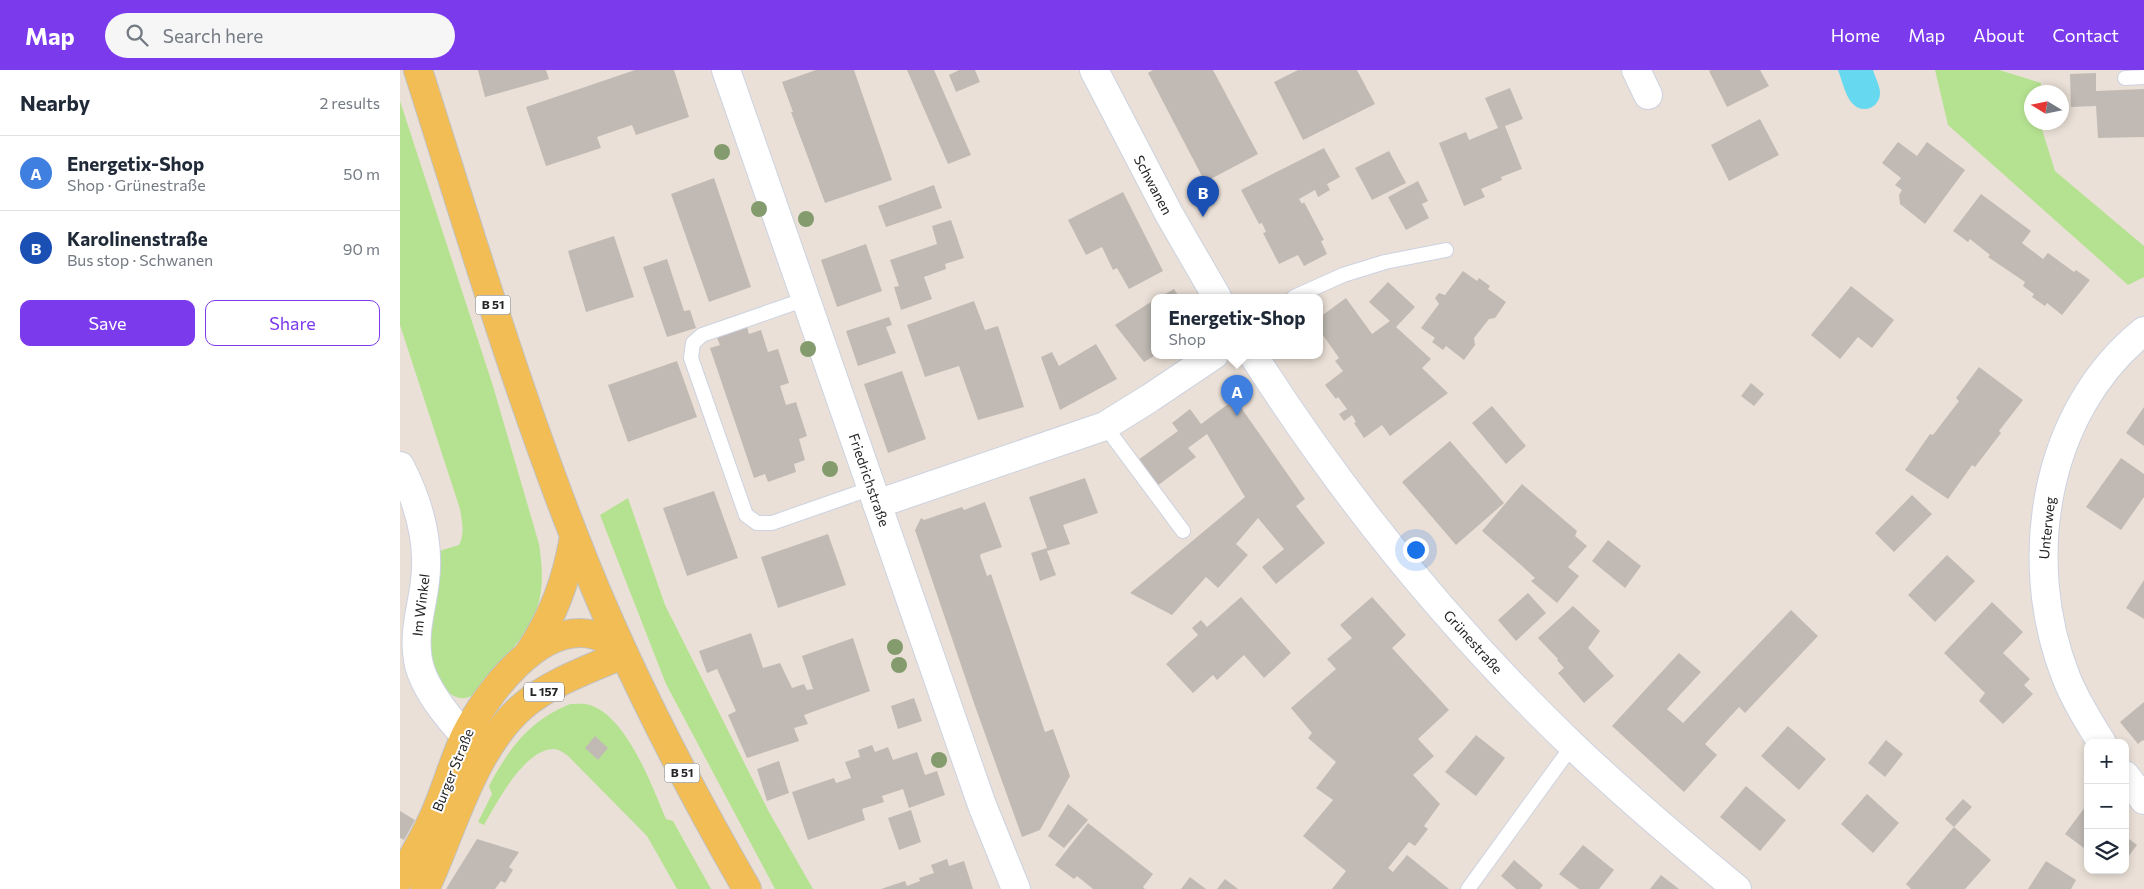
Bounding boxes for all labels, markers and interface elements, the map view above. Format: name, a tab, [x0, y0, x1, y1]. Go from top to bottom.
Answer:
search box	[105, 13, 455, 58]
text: Map	[25, 21, 75, 50]
icon: search	[123, 21, 151, 49]
text: Search here	[163, 24, 263, 47]
text: Home	[1831, 24, 1880, 46]
text: Map	[1908, 24, 1945, 46]
text: About	[1973, 24, 2025, 46]
text: Contact	[2053, 24, 2119, 46]
north arrow	[2024, 85, 2069, 130]
text: Nearby	[20, 90, 90, 115]
text: 2 results	[319, 93, 380, 112]
text: Energetix-Shop	[67, 152, 204, 175]
street label: Schwanen	[1131, 152, 1176, 217]
text: A	[30, 164, 42, 183]
text: 50 m	[343, 164, 380, 183]
text: Shop · Grünestraße	[67, 175, 206, 194]
pin: B	[1187, 176, 1219, 217]
text: Karolinenstraße	[67, 227, 208, 250]
text: B	[31, 239, 41, 258]
text: 90 m	[343, 239, 380, 258]
text: Bus stop · Schwanen	[67, 250, 213, 269]
popup	[1151, 294, 1323, 359]
road number: B 51	[476, 296, 510, 314]
button: Save	[20, 300, 195, 346]
button: Share	[205, 300, 380, 346]
text: Energetix-Shop	[1168, 306, 1306, 329]
text: Shop	[1168, 329, 1206, 348]
pin: A	[1221, 375, 1253, 416]
street label: Friedrichstraße	[846, 431, 893, 529]
street label: Unterweg	[2035, 495, 2058, 560]
your location	[1403, 537, 1429, 563]
street label: Im Winkel	[408, 573, 433, 637]
street label: Grünestraße	[1440, 606, 1506, 677]
road number: L 157	[524, 682, 564, 702]
street label: Burger Straße	[428, 726, 477, 814]
map controls	[2084, 739, 2129, 874]
button: +	[2084, 739, 2129, 784]
road number: B 51	[664, 764, 700, 782]
button: −	[2084, 784, 2129, 829]
button: layers	[2084, 829, 2129, 874]

